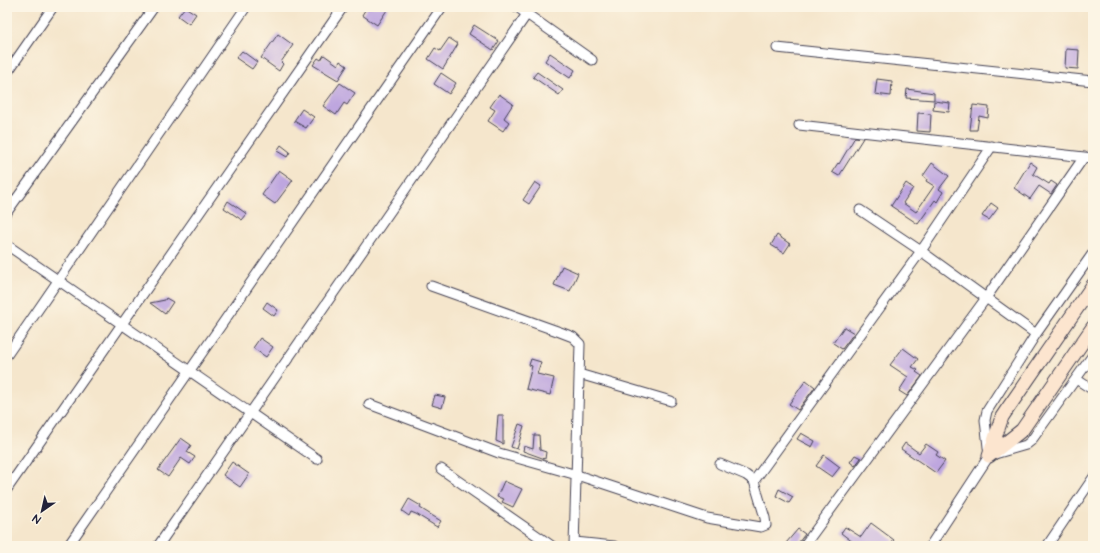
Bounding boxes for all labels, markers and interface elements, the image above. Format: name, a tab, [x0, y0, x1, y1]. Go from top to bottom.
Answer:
north arrow	[22, 491, 62, 531]
text: N	[30, 511, 44, 527]

